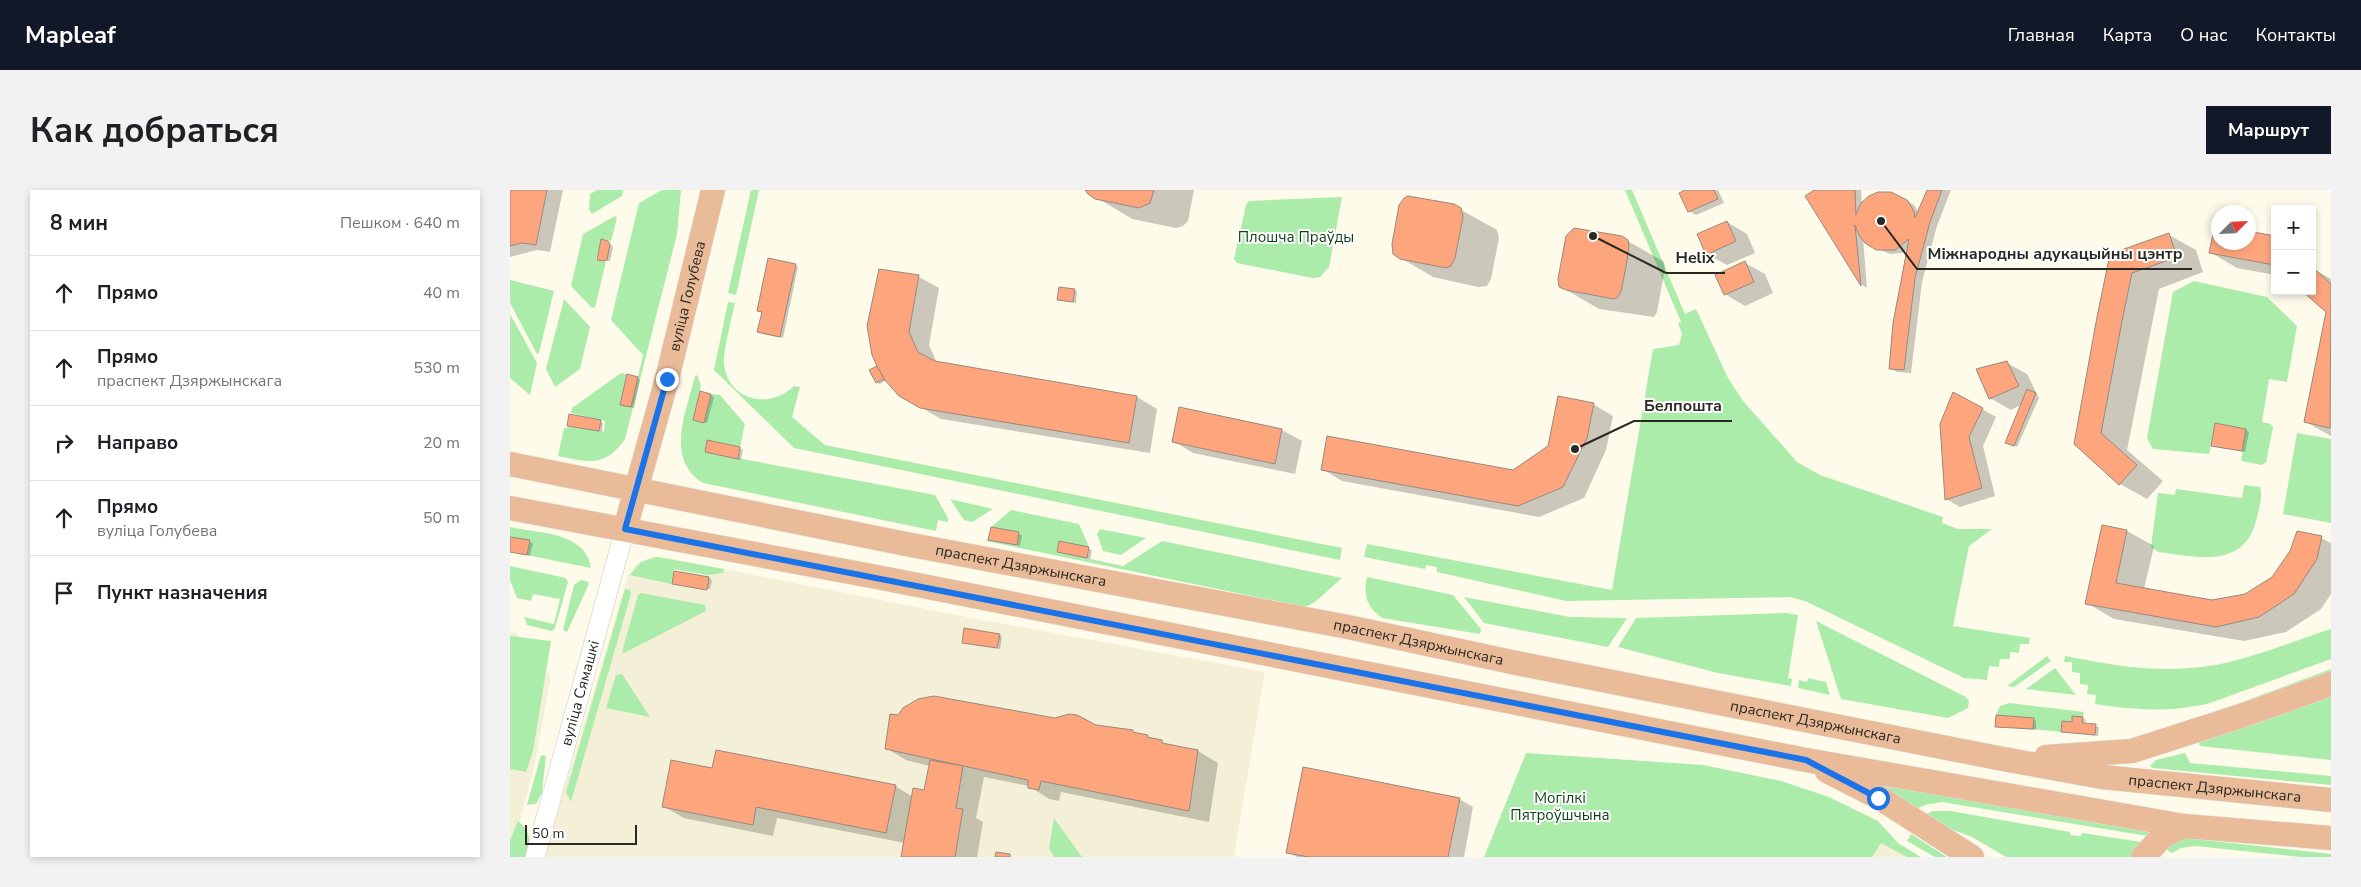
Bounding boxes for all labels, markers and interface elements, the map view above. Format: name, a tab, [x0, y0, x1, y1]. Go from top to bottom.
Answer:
text: Mapleaf	[25, 19, 116, 51]
text: Главная	[2008, 23, 2075, 47]
text: Карта	[2103, 23, 2152, 47]
text: О нас	[2180, 23, 2228, 47]
text: Контакты	[2256, 23, 2336, 47]
button: Маршрут	[2206, 106, 2331, 154]
text: Как добраться	[30, 107, 279, 154]
north arrow	[2211, 205, 2256, 250]
map controls	[2271, 205, 2316, 295]
button: +	[2271, 205, 2316, 250]
text: 8 мин	[50, 209, 108, 237]
text: Пешком · 640 m	[340, 212, 460, 234]
park label: Плошча Праўды	[1238, 227, 1354, 247]
callout: Міжнародны адукацыйны цэнтр	[1917, 238, 2192, 269]
street label: вуліца Голубева	[664, 239, 710, 353]
callout: Helix	[1666, 242, 1725, 273]
text: Міжнародны адукацыйны цэнтр	[1928, 243, 2183, 265]
text: Helix	[1676, 247, 1715, 269]
button: −	[2271, 250, 2316, 295]
icon: ahead	[50, 279, 78, 307]
text: Прямо	[97, 280, 158, 306]
text: 40 m	[423, 282, 460, 304]
text: Прямо	[97, 344, 158, 370]
icon: ahead	[50, 354, 78, 382]
text: 530 m	[413, 357, 460, 379]
route end	[656, 368, 679, 391]
text: праспект Дзяржынскага	[97, 370, 282, 392]
callout: Белпошта	[1634, 390, 1732, 421]
text: Белпошта	[1644, 395, 1722, 417]
icon: right	[50, 429, 78, 457]
text: Направо	[97, 430, 178, 456]
text: 20 m	[423, 432, 460, 454]
text: Прямо	[97, 494, 158, 520]
icon: ahead	[50, 504, 78, 532]
text: 50 m	[423, 507, 460, 529]
text: вуліца Голубева	[97, 520, 217, 542]
street label: праспект Дзяржынскага	[934, 540, 1108, 591]
icon: arrive	[50, 579, 78, 607]
text: Пункт назначения	[97, 580, 268, 606]
street label: праспект Дзяржынскага	[1332, 614, 1506, 670]
street label: вуліца Сямашкі	[556, 638, 604, 748]
street label: праспект Дзяржынскага	[1729, 695, 1903, 749]
street label: праспект Дзяржынскага	[2128, 770, 2302, 807]
route start	[1867, 787, 1890, 810]
park label: Могілкі Пятроўшчына	[1510, 788, 1610, 825]
scale bar	[525, 822, 638, 845]
text: 50 m	[532, 824, 564, 843]

